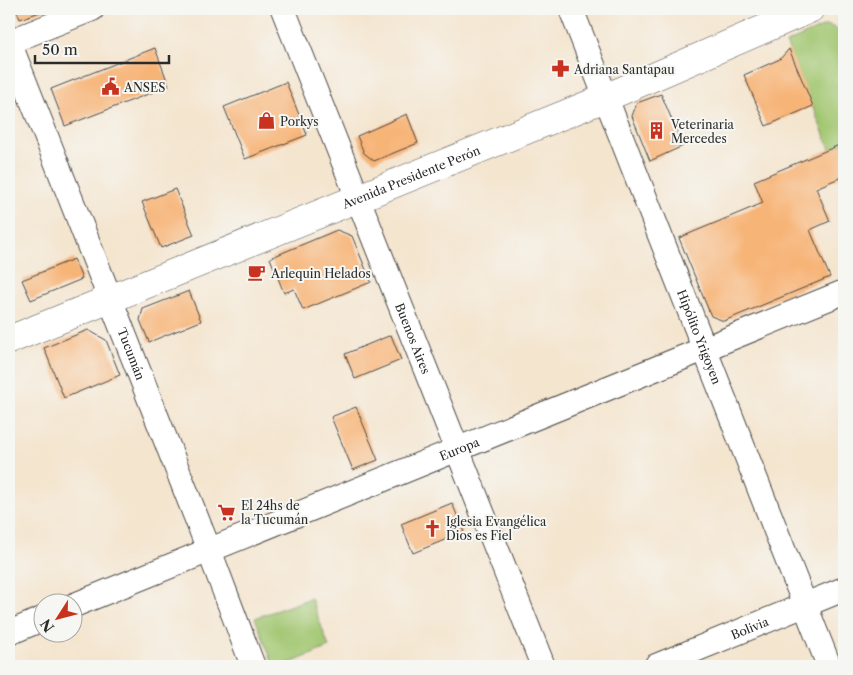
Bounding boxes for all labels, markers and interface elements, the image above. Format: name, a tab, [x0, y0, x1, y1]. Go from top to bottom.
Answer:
scale bar	[35, 32, 169, 64]
text: 50 m	[42, 40, 78, 59]
pharmacy icon: Adriana Santapau	[550, 59, 570, 79]
place label: Adriana Santapau	[573, 62, 675, 77]
public building icon: ANSES	[100, 77, 120, 97]
place label: ANSES	[123, 80, 165, 95]
shop icon: Porkys	[256, 111, 276, 131]
place label: Porkys	[280, 114, 318, 129]
place label: Veterinaria Mercedes	[670, 117, 735, 146]
building icon: Veterinaria Mercedes	[647, 121, 667, 141]
street label: Avenida Presidente Perón	[339, 142, 483, 212]
cafe icon: Arlequin Helados	[247, 263, 267, 283]
place label: Arlequin Helados	[270, 266, 371, 281]
street label: Hipólito Yrigoyen	[674, 287, 725, 387]
street label: Buenos Aires	[393, 301, 434, 376]
street label: Tucumán	[115, 325, 149, 382]
street label: Europa	[437, 433, 482, 463]
place label: El 24hs de la Tucumán	[241, 498, 309, 527]
supermarket icon: El 24hs de la Tucumán	[217, 502, 237, 522]
place label: Iglesia Evangélica Dios es Fiel	[446, 514, 547, 543]
church icon: Iglesia Evangélica Dios es Fiel	[422, 518, 442, 538]
north arrow	[32, 592, 82, 642]
street label: Bolivia	[728, 613, 771, 642]
text: N	[37, 615, 58, 636]

